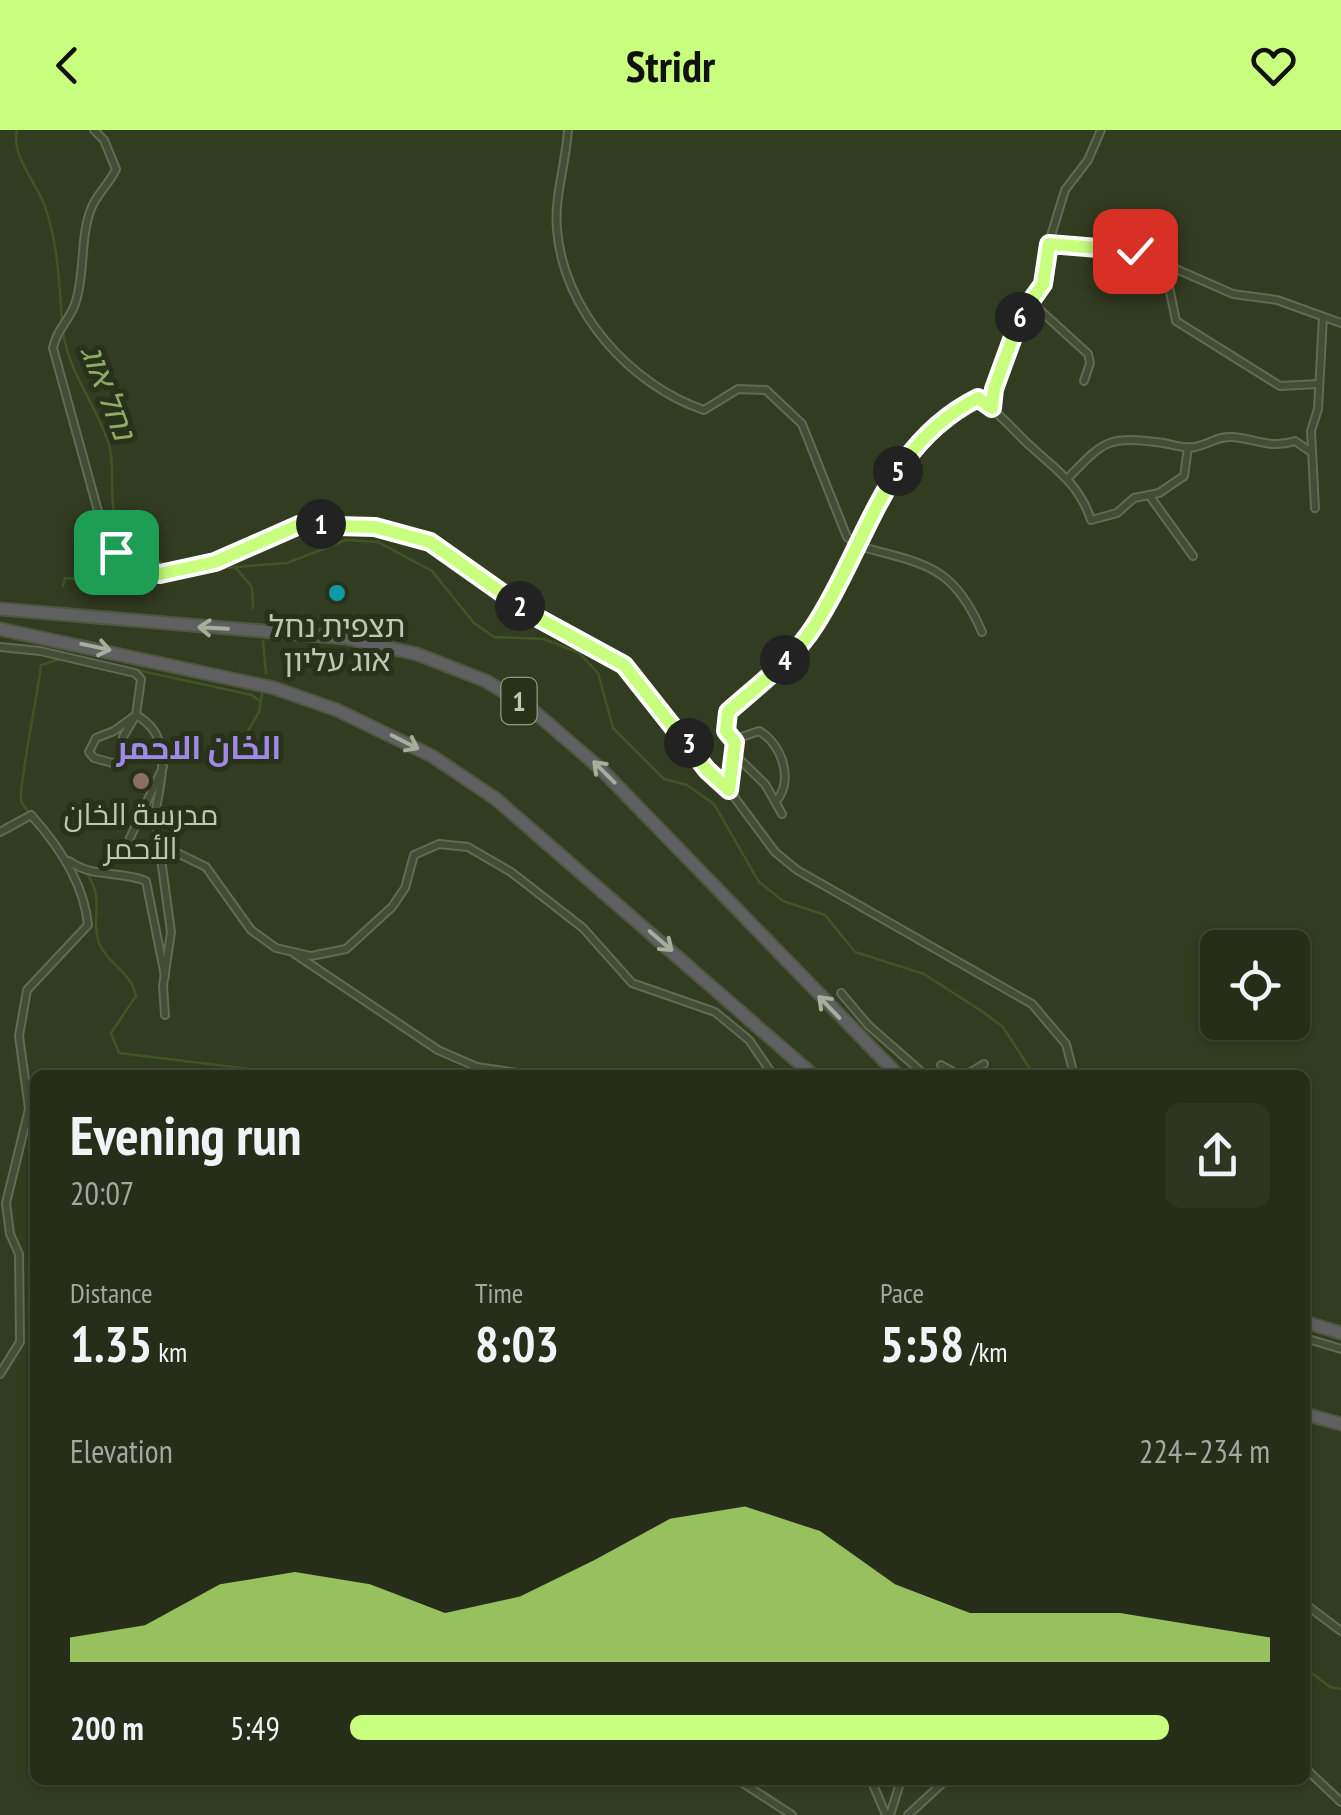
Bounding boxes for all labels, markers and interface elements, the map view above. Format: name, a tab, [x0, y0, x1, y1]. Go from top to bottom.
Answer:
text: Stridr	[626, 36, 715, 94]
icon: back	[40, 38, 95, 93]
icon: heart	[1246, 38, 1301, 93]
pin	[1093, 209, 1178, 294]
icon: check	[1108, 224, 1163, 279]
pin: 6	[995, 292, 1045, 342]
text: 6	[1013, 298, 1027, 335]
water label: נחל אוג	[72, 338, 147, 447]
pin: 5	[873, 446, 923, 496]
text: 5	[891, 452, 905, 489]
pin: 1	[296, 499, 346, 549]
text: 1	[314, 505, 328, 542]
pin	[74, 510, 159, 595]
icon: arrive	[89, 525, 144, 580]
pin: 2	[495, 581, 545, 631]
marker: תצפית נחל אוג עליון	[326, 582, 348, 604]
text: 2	[513, 587, 527, 624]
place label: תצפית נחל אוג עליון	[269, 606, 405, 679]
one-way arrow	[198, 618, 230, 637]
pin: 4	[760, 635, 810, 685]
one-way arrow	[79, 639, 111, 658]
text: 4	[778, 641, 792, 678]
road number: 1	[502, 678, 536, 724]
pin: 3	[664, 718, 714, 768]
text: 3	[682, 724, 696, 761]
district label: الخان الاحمر	[116, 726, 281, 768]
one-way arrow	[390, 733, 420, 752]
one-way arrow	[592, 760, 617, 785]
marker: مدرسة الخان الأحمر	[130, 770, 152, 792]
place label: مدرسة الخان الأحمر	[64, 794, 218, 867]
one-way arrow	[648, 930, 673, 953]
map controls	[1200, 930, 1310, 1040]
button: locate	[1200, 930, 1310, 1040]
one-way arrow	[817, 995, 841, 1019]
text: Evening run	[70, 1099, 302, 1170]
button: share	[1165, 1103, 1270, 1208]
text: 20:07	[70, 1172, 134, 1214]
text: Distance	[70, 1274, 153, 1311]
text: Time	[475, 1274, 523, 1311]
text: Pace	[880, 1274, 924, 1311]
text: 1.35	[70, 1311, 152, 1376]
text: 8:03	[475, 1311, 559, 1376]
text: 5:58	[880, 1311, 964, 1376]
text: km	[152, 1333, 187, 1370]
text: /km	[964, 1333, 1008, 1370]
text: Elevation	[70, 1430, 173, 1472]
text: 224–234 m	[1139, 1430, 1270, 1472]
text: 200 m	[70, 1707, 144, 1749]
text: 5:49	[230, 1707, 280, 1749]

